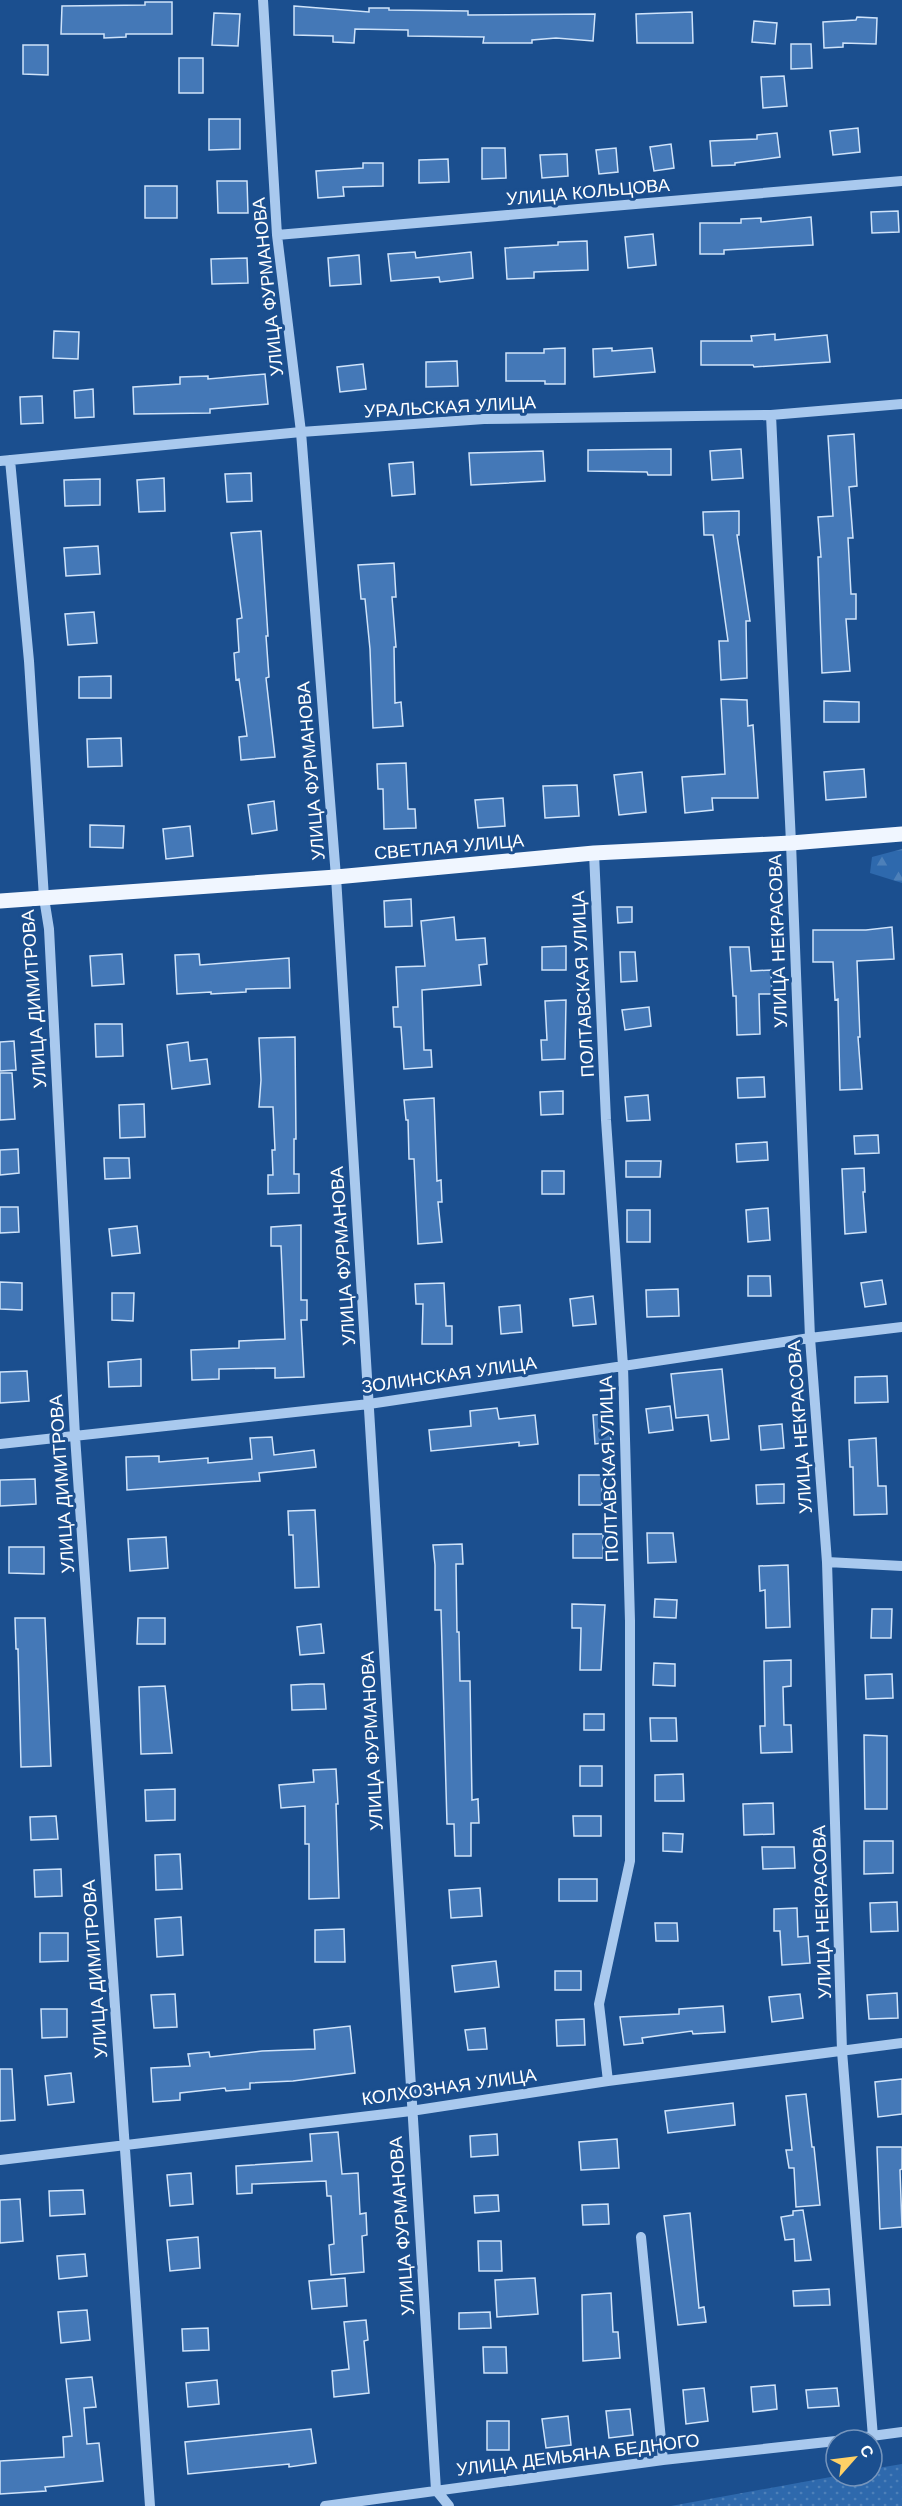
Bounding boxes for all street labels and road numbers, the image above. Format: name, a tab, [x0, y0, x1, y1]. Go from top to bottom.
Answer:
street label: УЛИЦА КОЛЬЦОВА	[505, 175, 671, 209]
street label: УЛИЦА ФУРМАНОВА	[249, 197, 287, 377]
street label: УРАЛЬСКАЯ УЛИЦА	[363, 393, 537, 421]
street label: УЛИЦА ФУРМАНОВА	[293, 681, 329, 861]
street label: СВЕТЛАЯ УЛИЦА	[373, 830, 525, 864]
street label: УЛИЦА НЕКРАСОВА	[765, 854, 791, 1028]
street label: ПОЛТАВСКАЯ УЛИЦА	[568, 890, 598, 1078]
street label: УЛИЦА ДИМИТРОВА	[18, 909, 50, 1089]
street label: УЛИЦА ФУРМАНОВА	[327, 1166, 359, 1346]
street label: УЛИЦА НЕКРАСОВА	[784, 1340, 816, 1514]
street label: ЗОЛИНСКАЯ УЛИЦА	[360, 1353, 538, 1397]
street label: ПОЛТАВСКАЯ УЛИЦА	[596, 1375, 622, 1563]
street label: УЛИЦА ДИМИТРОВА	[46, 1394, 78, 1574]
street label: УЛИЦА ФУРМАНОВА	[357, 1651, 387, 1831]
street label: УЛИЦА НЕКРАСОВА	[809, 1825, 835, 1999]
street label: УЛИЦА ДИМИТРОВА	[79, 1879, 111, 2059]
street label: КОЛХОЗНАЯ УЛИЦА	[360, 2065, 538, 2109]
street label: УЛИЦА ФУРМАНОВА	[386, 2136, 418, 2316]
street label: УЛИЦА ДЕМЬЯНА БЕДНОГО	[455, 2430, 701, 2480]

